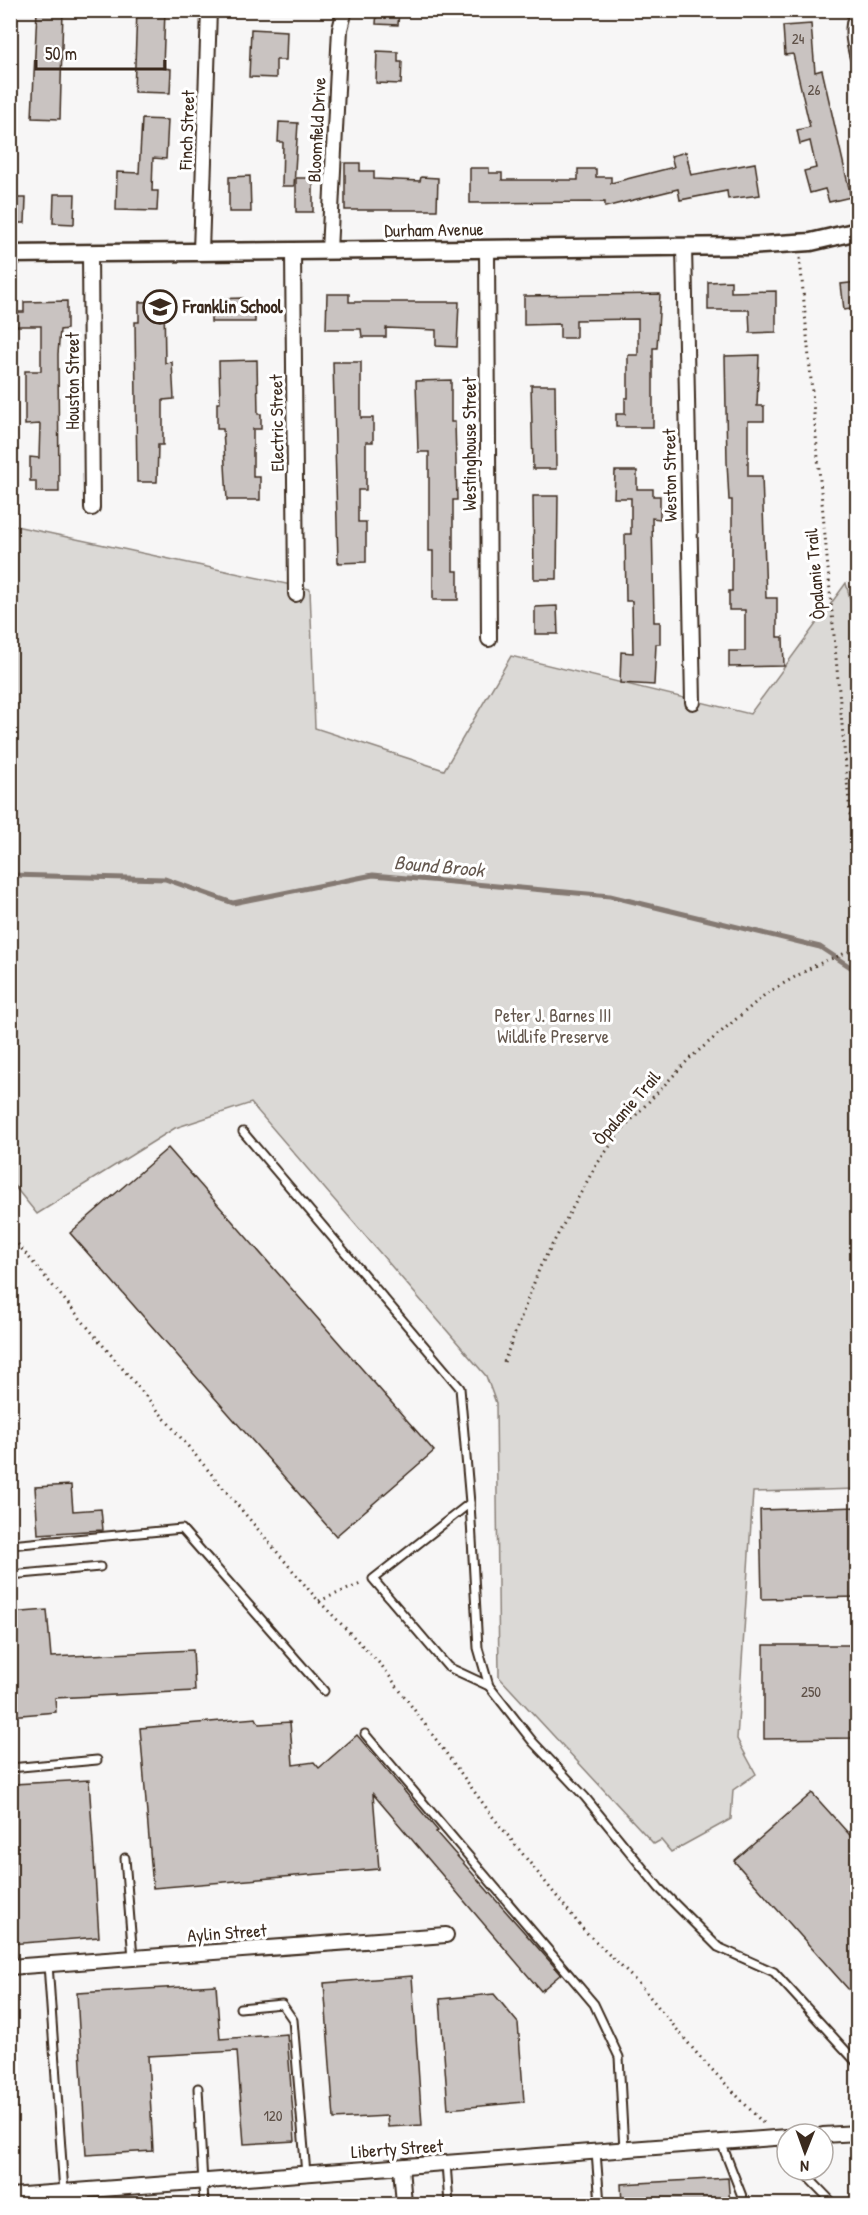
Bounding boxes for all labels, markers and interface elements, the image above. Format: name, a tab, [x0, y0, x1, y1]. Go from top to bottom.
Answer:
house number: 24	[792, 28, 805, 49]
scale bar	[36, 33, 165, 71]
text: 50 m	[45, 41, 77, 66]
street label: Bloomfield Drive	[301, 77, 332, 183]
house number: 26	[807, 79, 821, 100]
street label: Finch Street	[173, 89, 200, 171]
street label: Durham Avenue	[384, 216, 484, 243]
school or university icon: Franklin School	[142, 289, 178, 325]
place label: Franklin School	[182, 294, 284, 319]
street label: Houston Street	[60, 331, 85, 430]
street label: Electric Street	[263, 373, 290, 472]
street label: Westinghouse Street	[457, 376, 482, 511]
street label: Weston Street	[656, 428, 683, 522]
street label: Òpalanie Trail	[798, 527, 831, 621]
water label: Bound Brook	[393, 848, 487, 883]
park label: Peter J. Barnes III Wildlife Preserve	[494, 1003, 612, 1049]
street label: Òpalanie Trail	[587, 1065, 666, 1150]
house number: 250	[801, 1681, 821, 1702]
street label: Aylin Street	[186, 1917, 268, 1948]
house number: 120	[263, 2105, 283, 2126]
north arrow	[775, 2122, 835, 2182]
street label: Liberty Street	[350, 2133, 445, 2164]
text: N	[800, 2156, 809, 2178]

